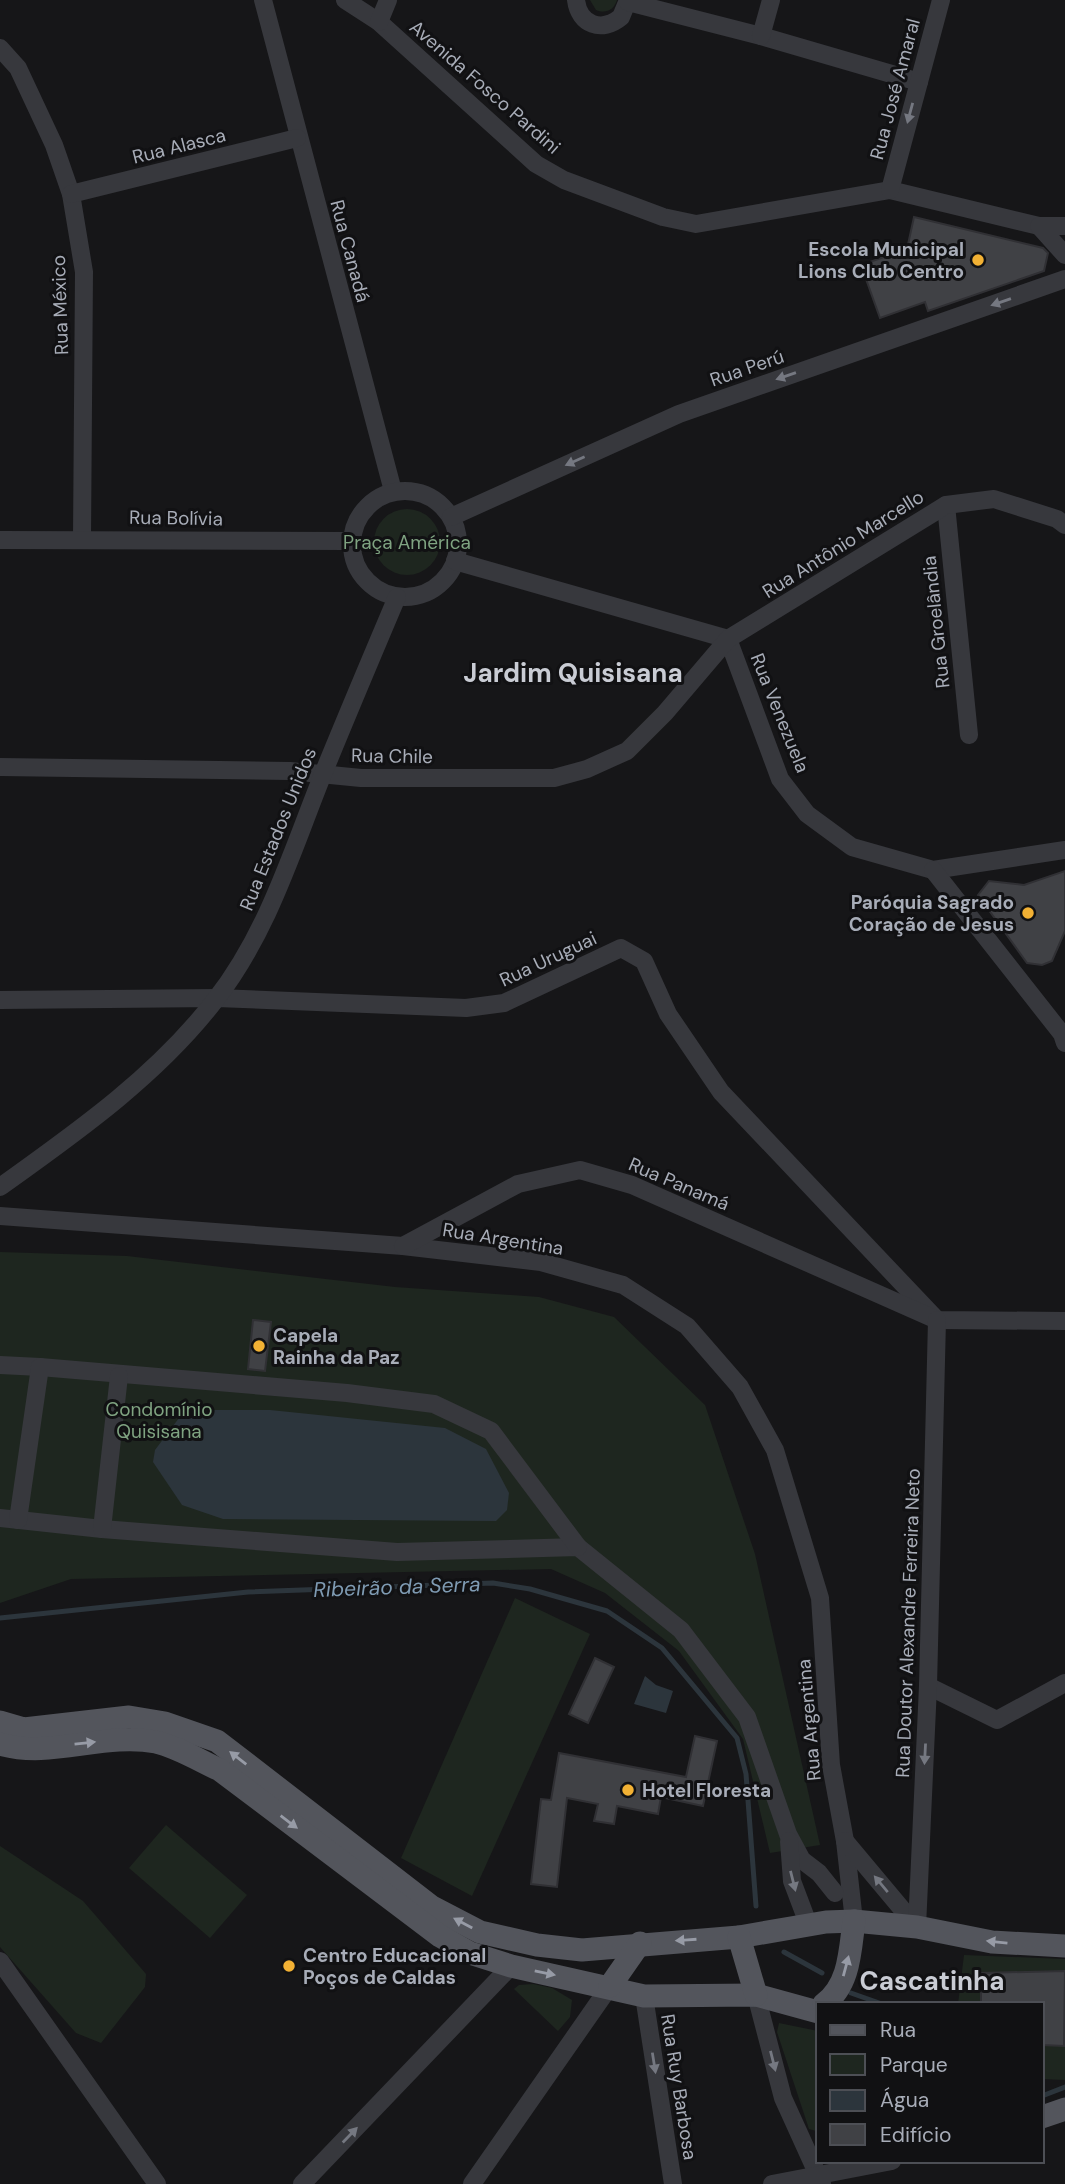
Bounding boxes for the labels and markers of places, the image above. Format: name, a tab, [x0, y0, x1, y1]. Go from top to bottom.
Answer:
place label: Escola Municipal Lions Club Centro	[798, 237, 964, 284]
marker: Escola Municipal Lions Club Centro	[970, 252, 986, 268]
place label: Paróquia Sagrado Coração de Jesus	[849, 890, 1014, 937]
marker: Paróquia Sagrado Coração de Jesus	[1020, 905, 1036, 921]
place label: Capela Rainha da Paz	[273, 1323, 400, 1370]
marker: Capela Rainha da Paz	[251, 1338, 267, 1354]
place label: Hotel Floresta	[642, 1778, 771, 1803]
marker: Hotel Floresta	[620, 1782, 636, 1798]
place label: Centro Educacional Poços de Caldas	[303, 1943, 486, 1990]
marker: Centro Educacional Poços de Caldas	[281, 1958, 297, 1974]

